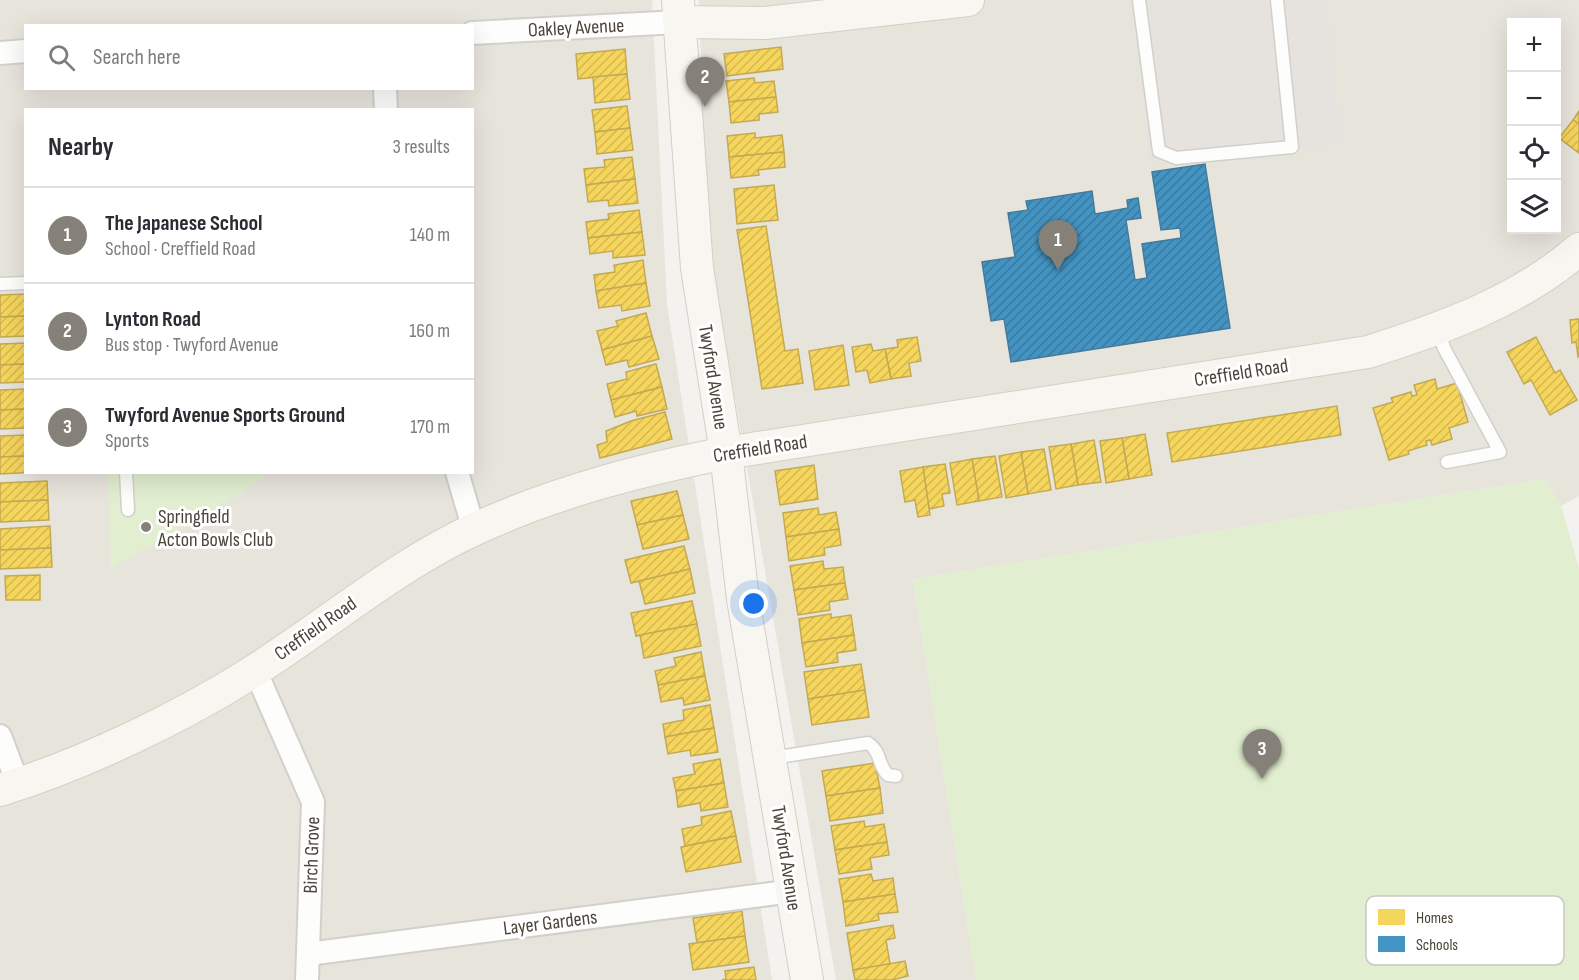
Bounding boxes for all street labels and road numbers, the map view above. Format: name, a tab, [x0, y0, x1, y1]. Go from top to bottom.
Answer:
street label: Oakley Avenue	[527, 13, 625, 43]
street label: Twyford Avenue	[693, 323, 733, 431]
street label: Creffield Road	[1192, 354, 1290, 392]
street label: Creffield Road	[711, 430, 809, 468]
street label: Creffield Road	[270, 592, 361, 666]
street label: Twyford Avenue	[766, 804, 806, 912]
street label: Birch Grove	[299, 816, 325, 894]
street label: Layer Gardens	[502, 905, 599, 941]

